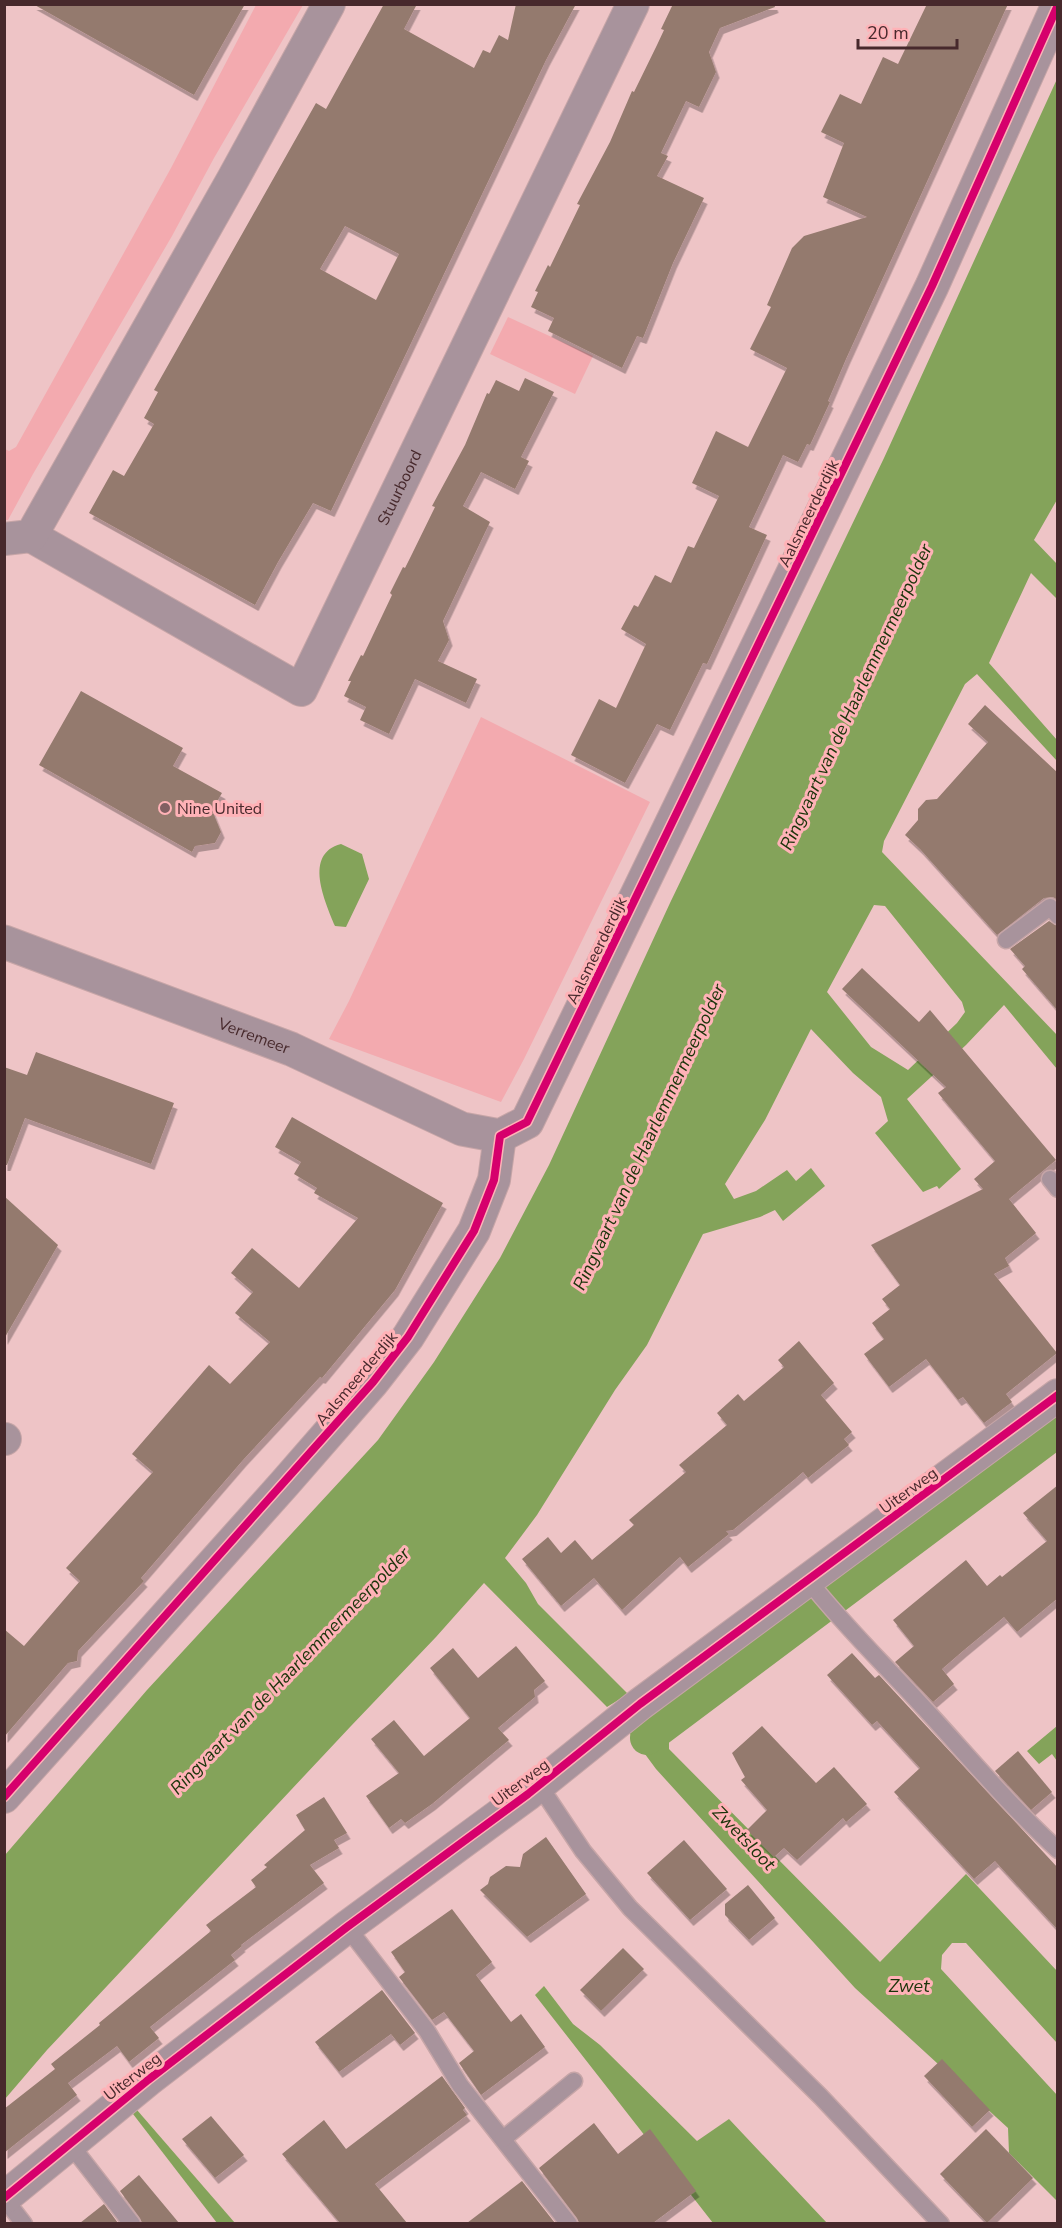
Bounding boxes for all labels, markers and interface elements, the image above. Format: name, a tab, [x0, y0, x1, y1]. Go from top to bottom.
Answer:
scale bar	[858, 12, 957, 50]
text: 20 m	[867, 21, 909, 45]
street label: Stuurboord	[372, 446, 428, 529]
street label: Aalsmeerderdijk	[773, 455, 845, 571]
water label: Ringvaart van de Haarlemmermeerpolder	[774, 539, 938, 854]
place label: Nine United	[177, 798, 262, 820]
marker: Nine United	[158, 801, 172, 815]
street label: Aalsmeerderdijk	[561, 892, 633, 1008]
water label: Ringvaart van de Haarlemmermeerpolder	[567, 979, 731, 1294]
street label: Verremeer	[214, 1012, 293, 1060]
street label: Aalsmeerderdijk	[311, 1326, 403, 1431]
street label: Uiterweg	[875, 1462, 942, 1519]
water label: Ringvaart van de Haarlemmermeerpolder	[165, 1542, 415, 1800]
street label: Uiterweg	[487, 1754, 554, 1812]
water label: Zwetsloot	[707, 1800, 781, 1876]
water label: Zwet	[889, 1974, 930, 1998]
street label: Uiterweg	[100, 2048, 166, 2106]

